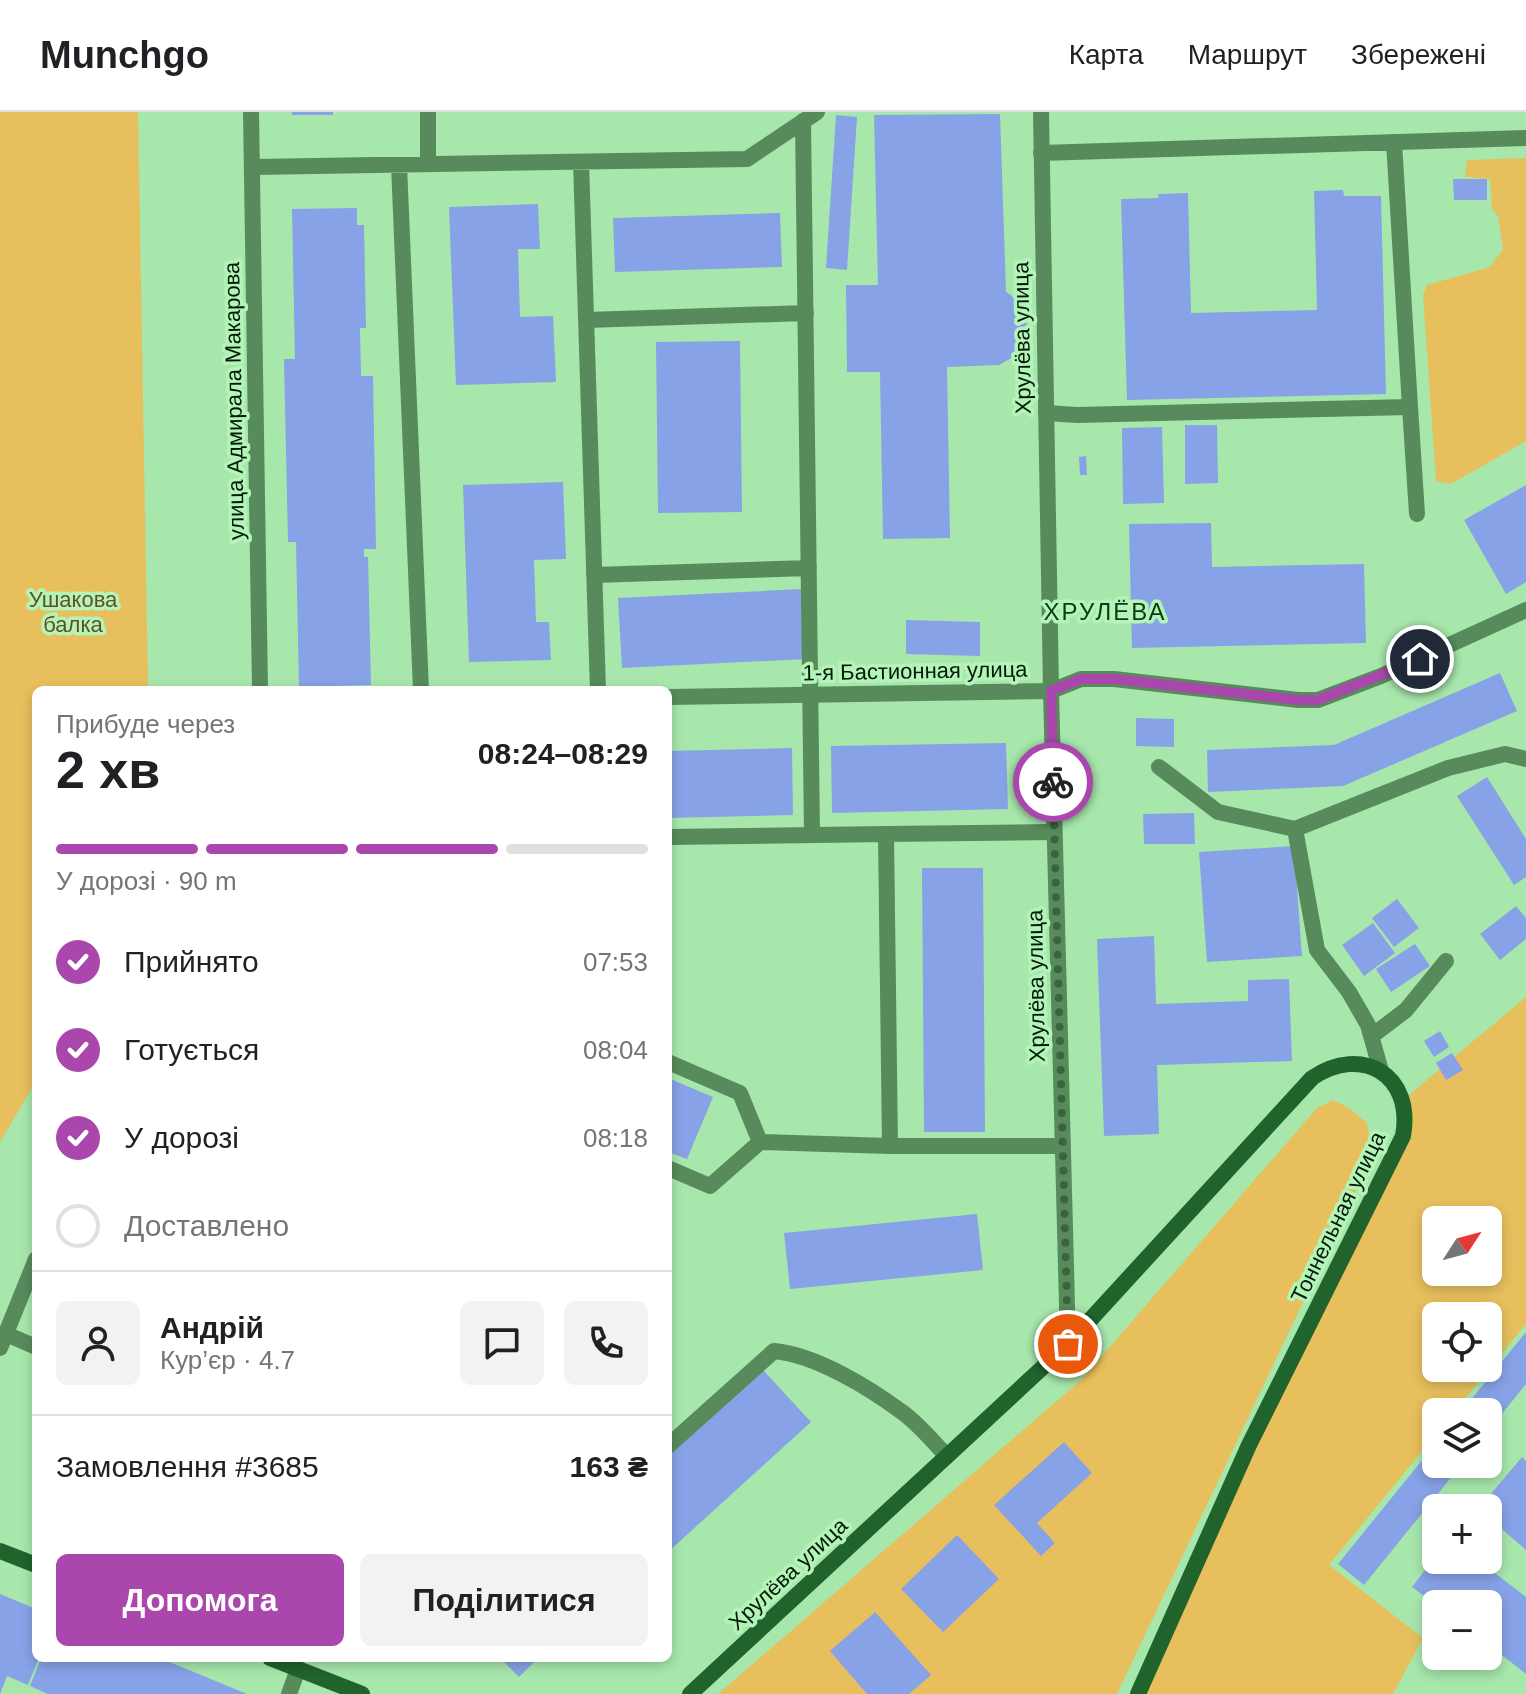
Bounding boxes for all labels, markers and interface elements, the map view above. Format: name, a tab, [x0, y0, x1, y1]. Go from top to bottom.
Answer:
text: Munchgo	[40, 34, 209, 76]
text: Карта	[1069, 39, 1144, 70]
text: Маршрут	[1188, 39, 1307, 70]
text: Збережені	[1351, 39, 1486, 70]
street label: улица Адмирала Макарова	[219, 261, 249, 540]
street label: Хрулёва улица	[1008, 261, 1036, 414]
park label: Ушакова балка	[29, 587, 118, 637]
district label: ХРУЛЁВА	[1044, 598, 1166, 625]
pin	[1386, 625, 1454, 693]
icon: home	[1398, 637, 1442, 681]
street label: 1-я Бастионная улица	[802, 657, 1028, 685]
text: Прибуде через	[56, 709, 235, 739]
text: 08:24–08:29	[478, 737, 648, 770]
text: 2 хв	[56, 741, 160, 799]
courier	[1013, 742, 1093, 822]
icon: bike	[1031, 760, 1075, 804]
text: У дорозі · 90 m	[56, 866, 237, 896]
street label: Хрулёва улица	[1022, 909, 1050, 1062]
icon: check	[56, 940, 100, 984]
text: Прийнято	[124, 945, 259, 978]
text: 07:53	[583, 947, 648, 977]
icon: check	[56, 1028, 100, 1072]
text: Готується	[124, 1033, 259, 1066]
text: 08:04	[583, 1035, 648, 1065]
icon: check	[56, 1116, 100, 1160]
text: У дорозі	[124, 1121, 239, 1154]
text: 08:18	[583, 1123, 648, 1153]
street label: Тоннельная улица	[1286, 1127, 1391, 1306]
north arrow	[1422, 1206, 1502, 1286]
map controls	[1422, 1206, 1502, 1670]
text: Доставлено	[124, 1209, 289, 1242]
button: person	[56, 1301, 140, 1385]
button: chat	[460, 1301, 544, 1385]
button: phone	[564, 1301, 648, 1385]
button: locate	[1422, 1302, 1502, 1382]
pin	[1034, 1310, 1102, 1378]
text: Андрій	[160, 1311, 264, 1344]
icon: bag	[1046, 1322, 1090, 1366]
text: Кур’єр · 4.7	[160, 1345, 295, 1375]
button: layers	[1422, 1398, 1502, 1478]
text: Замовлення #3685	[56, 1450, 319, 1483]
text: 163 ₴	[570, 1450, 648, 1483]
button: +	[1422, 1494, 1502, 1574]
street label: Хрулёва улица	[724, 1512, 853, 1635]
button: Допомога	[56, 1554, 344, 1646]
button: Поділитися	[360, 1554, 648, 1646]
button: −	[1422, 1590, 1502, 1670]

